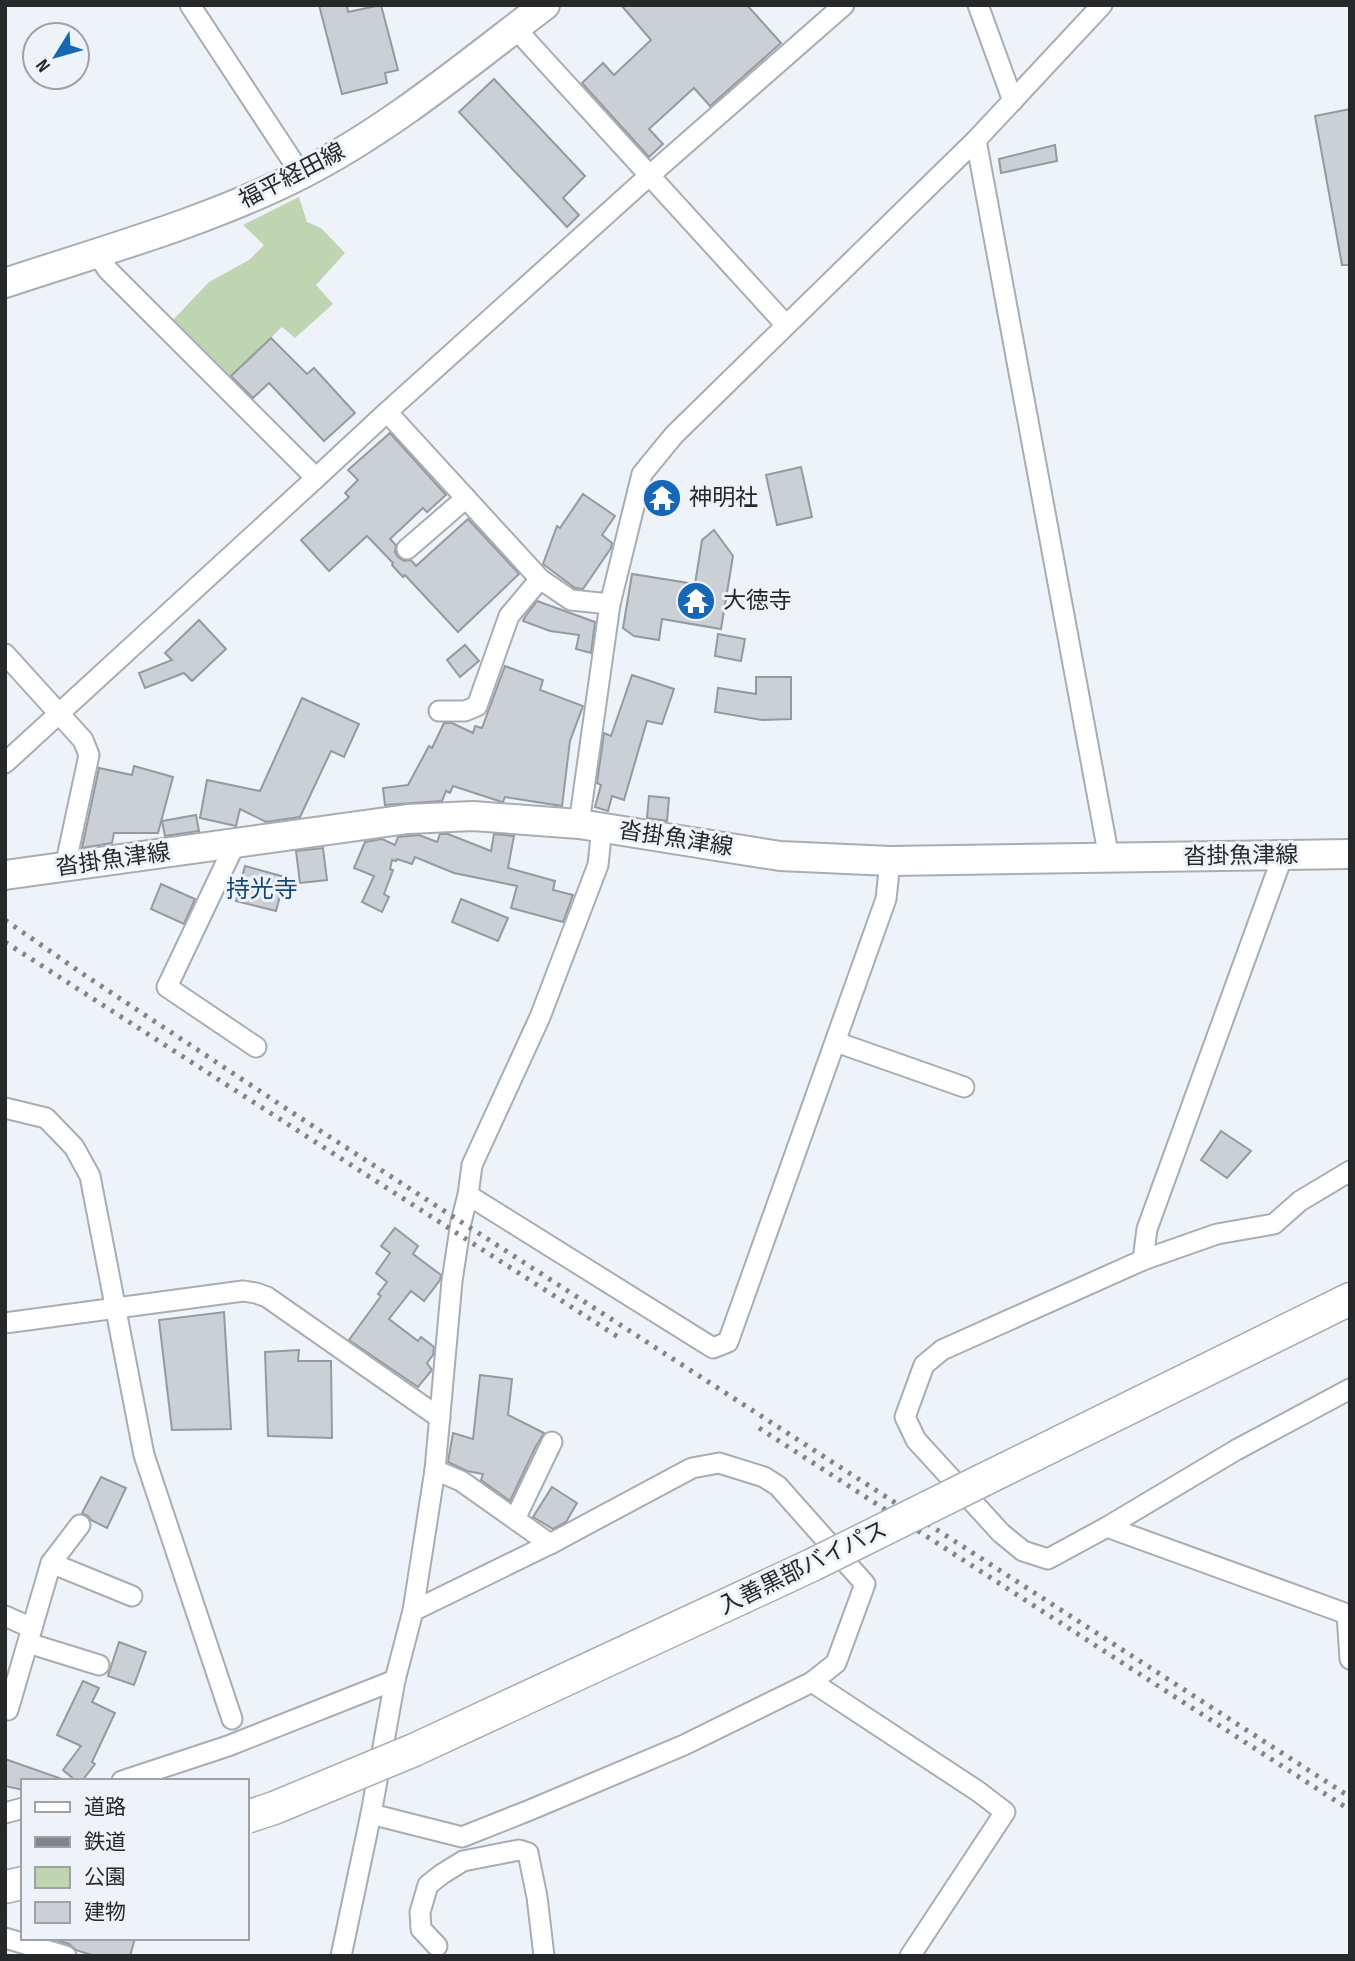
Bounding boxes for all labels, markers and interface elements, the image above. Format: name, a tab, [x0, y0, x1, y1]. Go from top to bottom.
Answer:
north arrow	[21, 21, 91, 91]
text: N	[31, 54, 56, 76]
street label: 福平経田線	[234, 137, 350, 215]
temple icon: 神明社	[641, 477, 683, 519]
place label: 神明社	[689, 484, 758, 512]
temple icon: 大徳寺	[675, 580, 717, 622]
place label: 大徳寺	[723, 587, 792, 615]
street label: 沓掛魚津線	[617, 816, 735, 862]
street label: 沓掛魚津線	[54, 838, 172, 882]
street label: 沓掛魚津線	[1183, 841, 1299, 871]
district label: 持光寺	[226, 875, 298, 904]
street label: 入善黒部バイパス	[714, 1515, 892, 1621]
legend	[21, 1779, 248, 1940]
text: 道路	[84, 1795, 126, 1820]
text: 鉄道	[84, 1830, 126, 1855]
text: 公園	[84, 1865, 126, 1890]
text: 建物	[84, 1900, 126, 1925]

